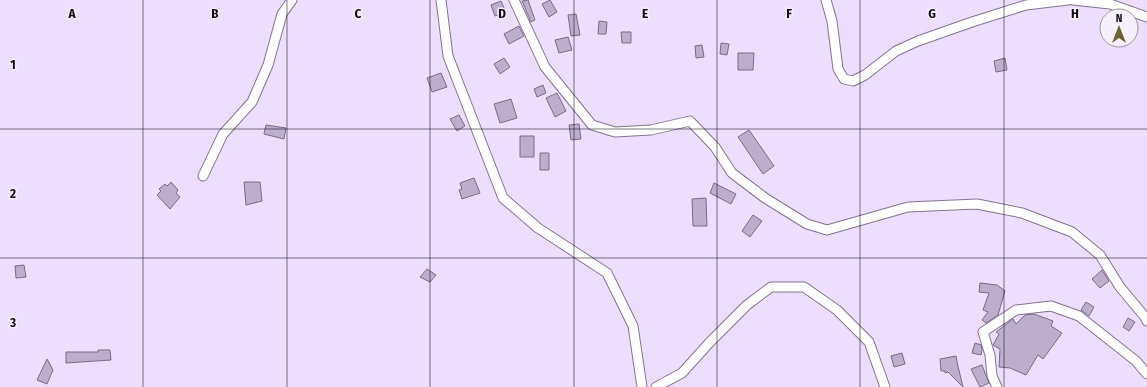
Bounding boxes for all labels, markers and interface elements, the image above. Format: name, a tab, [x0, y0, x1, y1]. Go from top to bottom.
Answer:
text: A	[67, 6, 76, 21]
text: B	[211, 6, 219, 21]
text: C	[355, 6, 362, 21]
text: D	[498, 6, 506, 21]
text: E	[642, 6, 648, 21]
text: F	[786, 6, 792, 21]
text: G	[928, 6, 936, 21]
text: H	[1071, 6, 1079, 21]
north arrow	[1099, 8, 1139, 48]
text: N	[1116, 12, 1122, 25]
text: 1	[10, 57, 16, 72]
text: 2	[9, 186, 16, 201]
text: 3	[9, 315, 16, 330]

